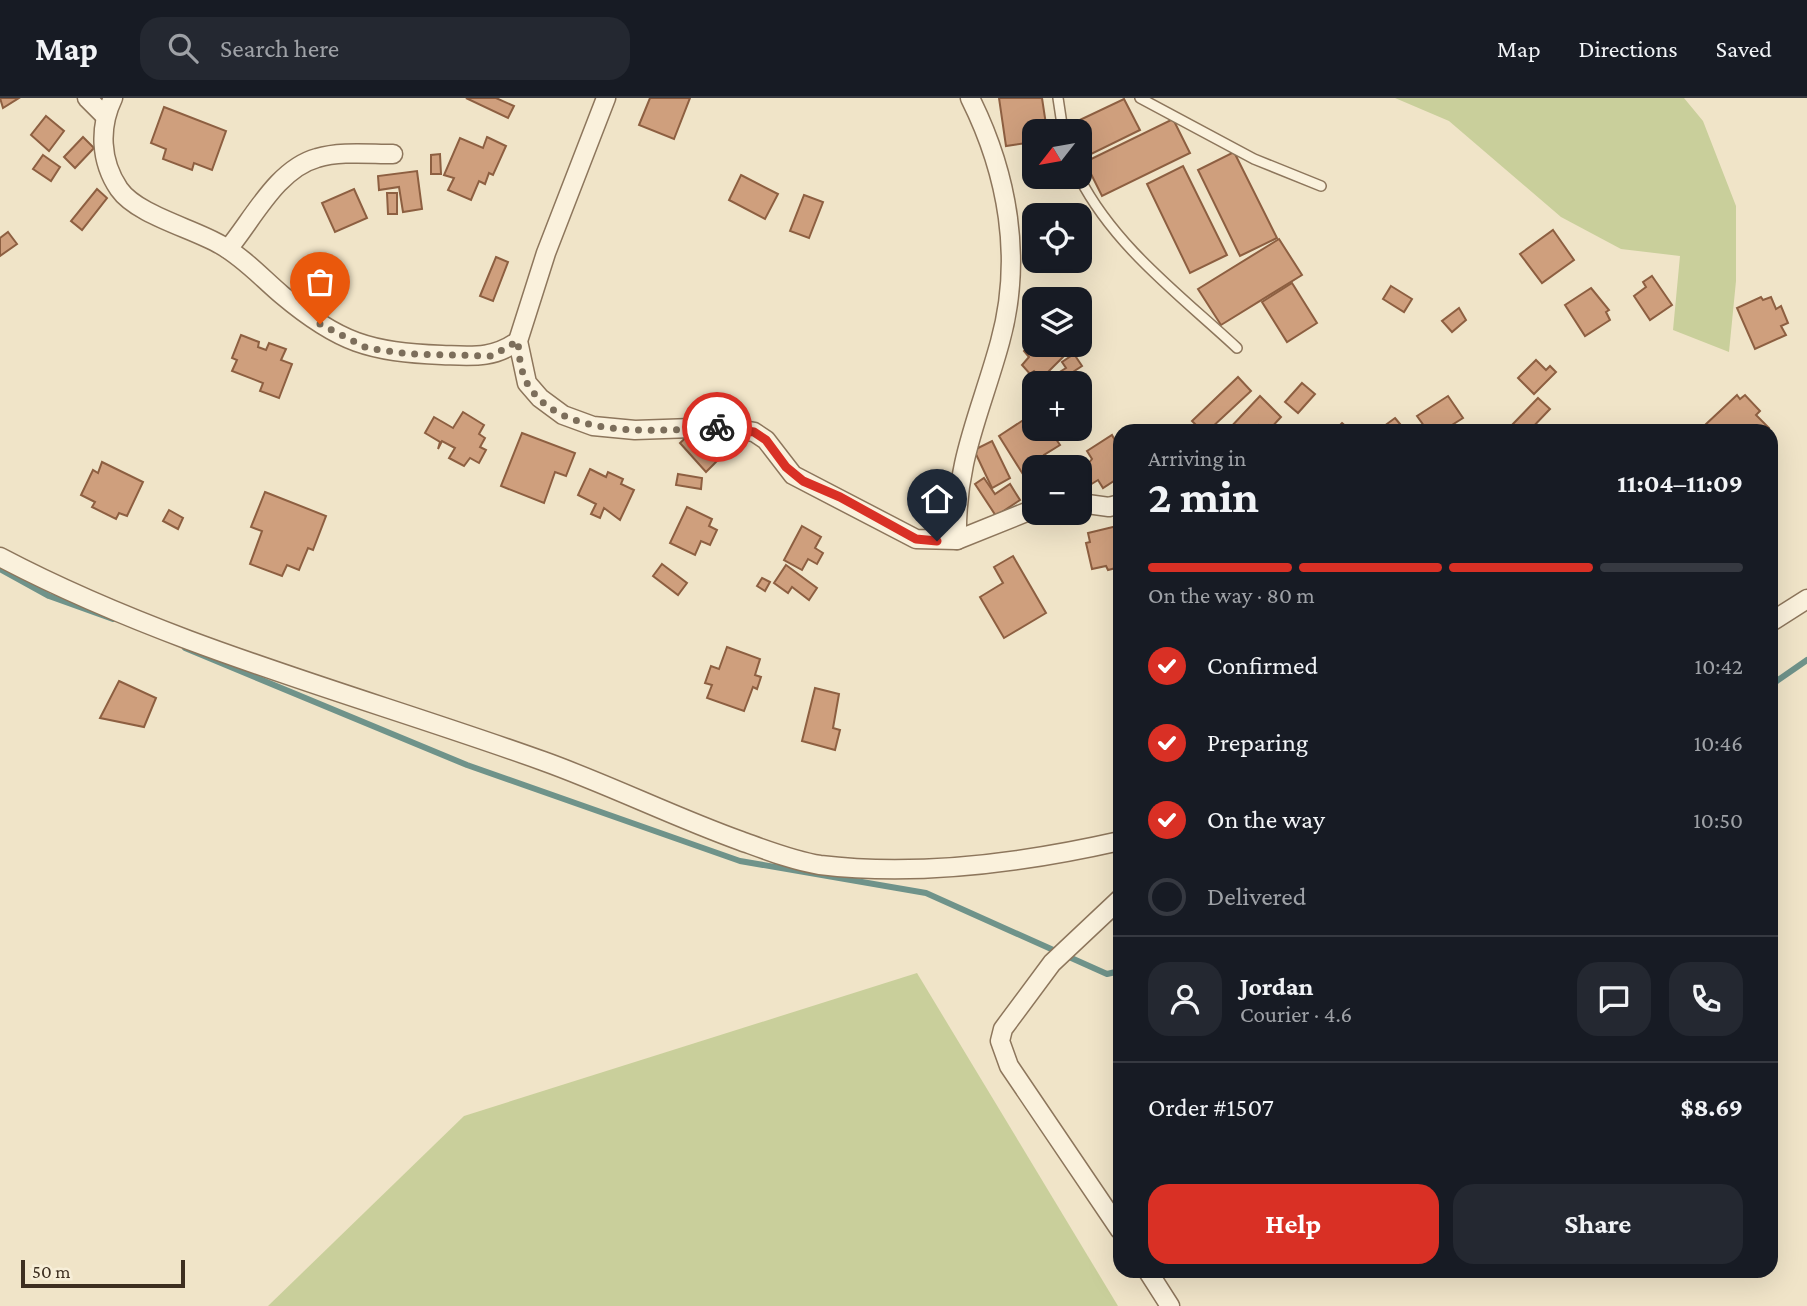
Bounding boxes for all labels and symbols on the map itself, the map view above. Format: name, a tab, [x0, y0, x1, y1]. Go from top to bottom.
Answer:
north arrow	[1022, 119, 1092, 189]
pin	[290, 252, 350, 324]
courier	[682, 392, 752, 462]
pin	[907, 469, 967, 541]
scale bar	[21, 1257, 186, 1289]

